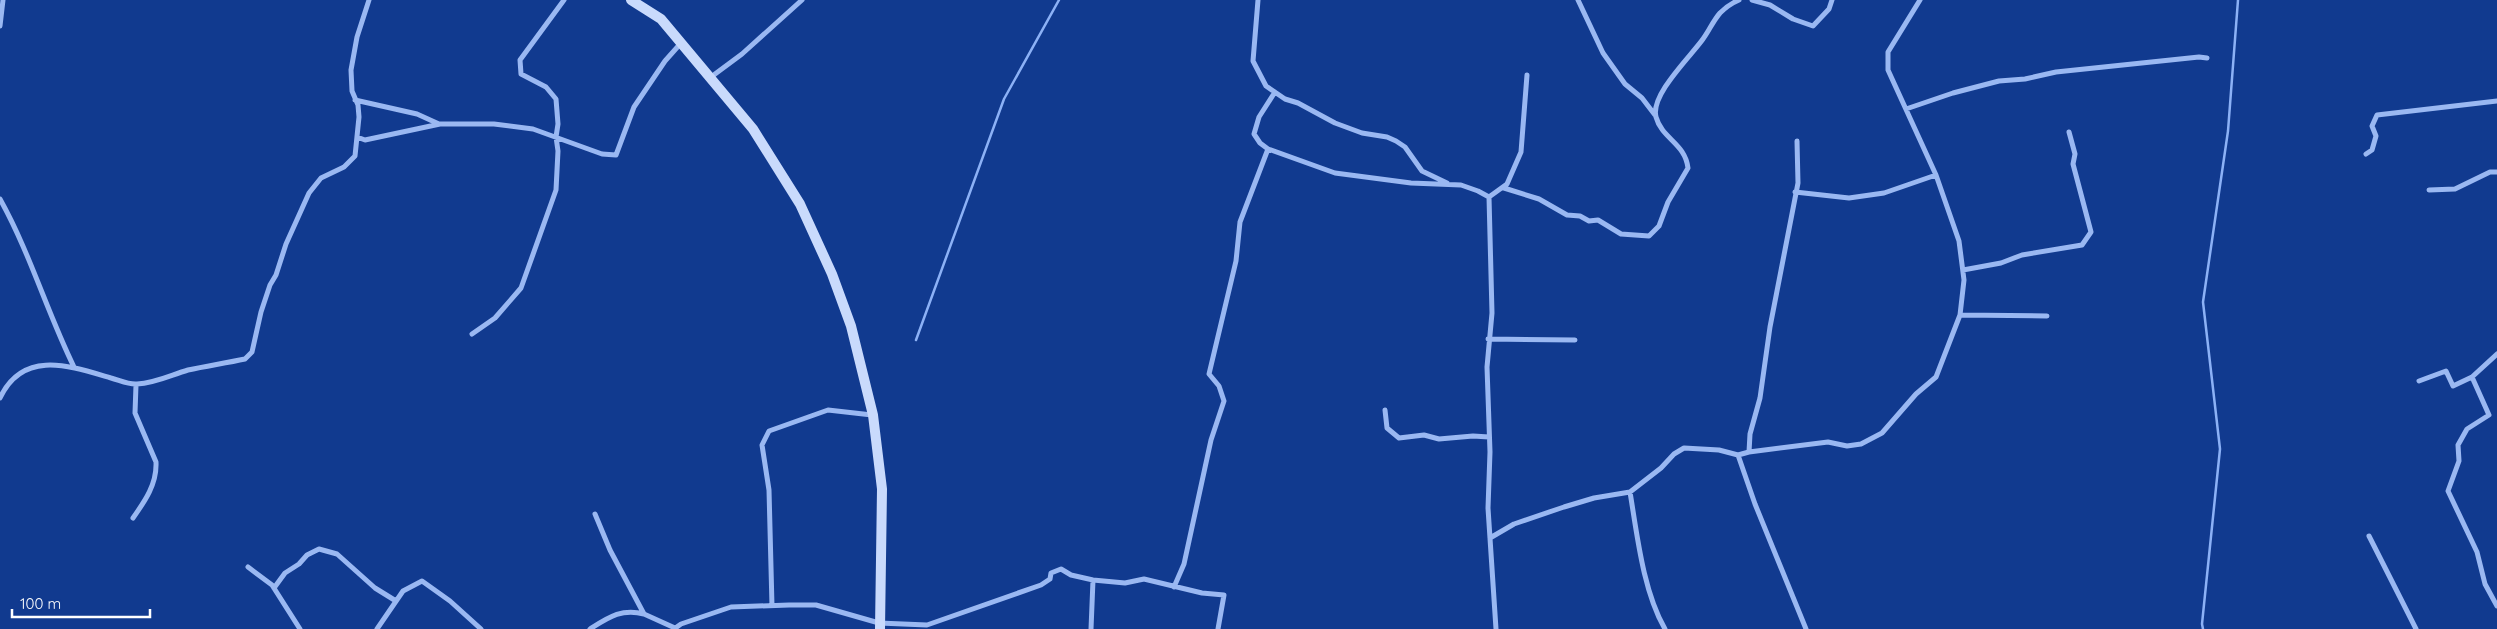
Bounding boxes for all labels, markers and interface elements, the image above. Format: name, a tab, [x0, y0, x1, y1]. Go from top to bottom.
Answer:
scale bar	[12, 586, 150, 618]
text: 100 m	[20, 594, 61, 613]

